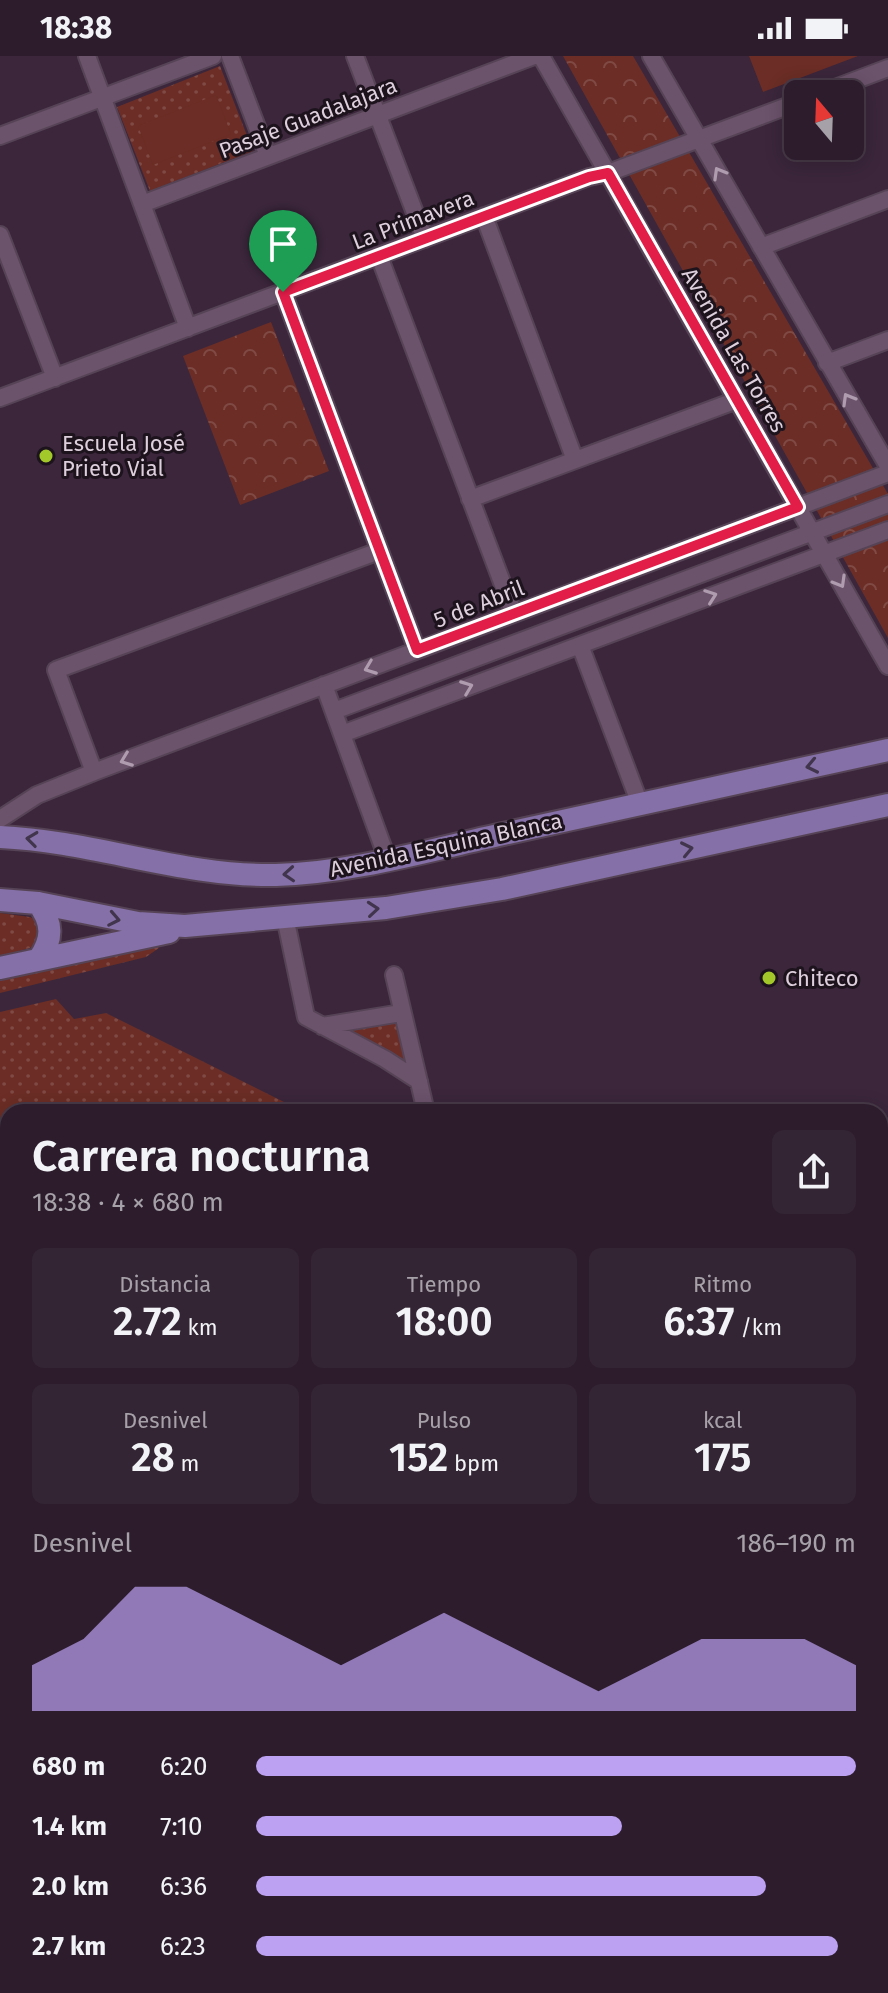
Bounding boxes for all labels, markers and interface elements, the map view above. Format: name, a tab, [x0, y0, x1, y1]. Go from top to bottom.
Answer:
text: 18:38	[40, 10, 112, 46]
street label: Pasaje Guadalajara	[215, 72, 401, 164]
north arrow	[784, 80, 864, 160]
map controls	[784, 80, 864, 160]
one-way arrow	[713, 167, 729, 182]
street label: La Primavera	[348, 184, 478, 256]
pin	[249, 210, 317, 292]
icon: arrive	[261, 222, 305, 266]
street label: Avenida Las Torres	[676, 263, 792, 437]
one-way arrow	[843, 393, 858, 408]
place label: Escuela José Prieto Vial	[62, 430, 185, 482]
marker: Escuela José Prieto Vial	[37, 447, 55, 465]
one-way arrow	[830, 573, 846, 588]
street label: 5 de Abril	[430, 574, 528, 634]
one-way arrow	[703, 589, 717, 606]
one-way arrow	[363, 658, 377, 675]
one-way arrow	[459, 680, 473, 697]
one-way arrow	[120, 750, 134, 767]
one-way arrow	[805, 757, 819, 774]
street label: Avenida Esquina Blanca	[327, 807, 565, 883]
one-way arrow	[25, 831, 39, 848]
one-way arrow	[679, 841, 693, 858]
one-way arrow	[282, 865, 295, 882]
one-way arrow	[367, 901, 380, 918]
one-way arrow	[108, 909, 121, 926]
place label: Chiteco	[785, 965, 859, 992]
marker: Chiteco	[760, 969, 778, 987]
text: Carrera nocturna	[32, 1130, 371, 1183]
button: share	[772, 1130, 856, 1214]
text: 18:38 · 4 × 680 m	[32, 1187, 224, 1218]
text: Distancia	[119, 1271, 211, 1298]
text: Tiempo	[407, 1271, 481, 1298]
text: Ritmo	[693, 1271, 752, 1298]
text: 2.72	[113, 1298, 182, 1346]
text: 18:00	[395, 1298, 493, 1346]
text: 6:37	[663, 1298, 735, 1346]
text: km	[182, 1314, 218, 1341]
text: /km	[735, 1314, 782, 1341]
text: Desnivel	[123, 1407, 208, 1434]
text: Pulso	[417, 1407, 471, 1434]
text: kcal	[703, 1407, 742, 1434]
text: 28	[131, 1434, 175, 1482]
text: 152	[389, 1434, 448, 1482]
text: 175	[694, 1434, 751, 1482]
text: m	[175, 1450, 199, 1477]
text: bpm	[448, 1450, 499, 1477]
text: Desnivel	[32, 1528, 132, 1559]
text: 186–190 m	[736, 1528, 856, 1559]
text: 680 m	[32, 1751, 105, 1782]
text: 6:20	[160, 1751, 207, 1782]
text: 1.4 km	[32, 1811, 107, 1842]
text: 7:10	[160, 1811, 203, 1842]
text: 2.0 km	[32, 1871, 109, 1902]
text: 6:36	[160, 1871, 207, 1902]
text: 2.7 km	[32, 1931, 106, 1962]
text: 6:23	[160, 1931, 206, 1962]

